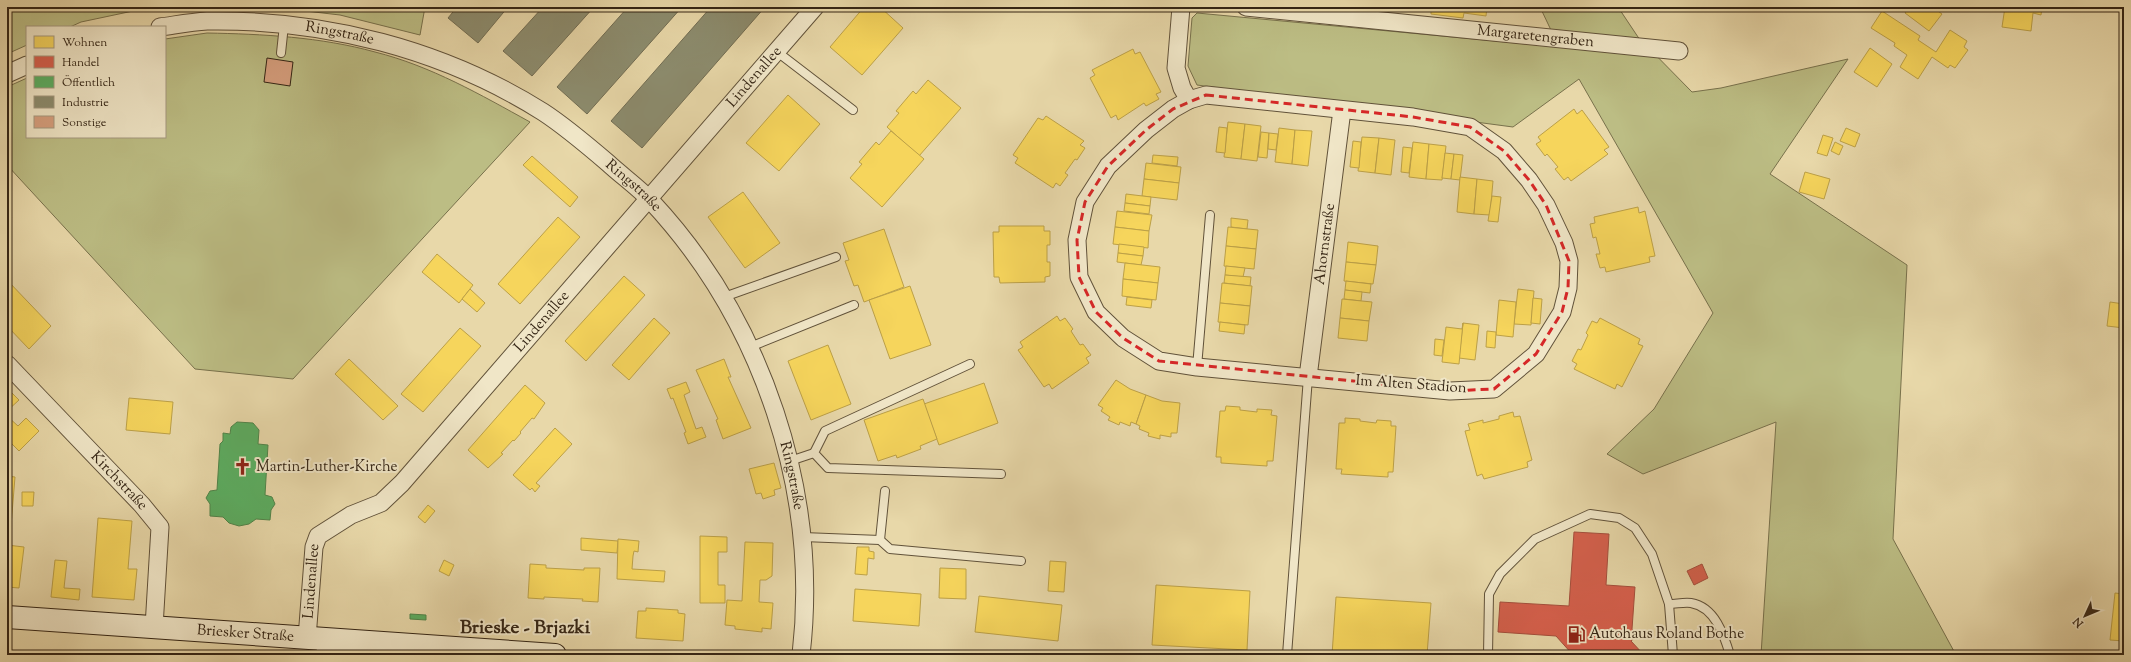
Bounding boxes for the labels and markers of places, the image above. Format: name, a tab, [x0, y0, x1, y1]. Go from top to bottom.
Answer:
church icon: Martin-Luther-Kirche	[233, 457, 253, 477]
place label: Martin-Luther-Kirche	[256, 457, 398, 478]
fuel station icon: Autohaus Roland Bothe	[1566, 624, 1586, 644]
place label: Autohaus Roland Bothe	[1589, 624, 1744, 645]

